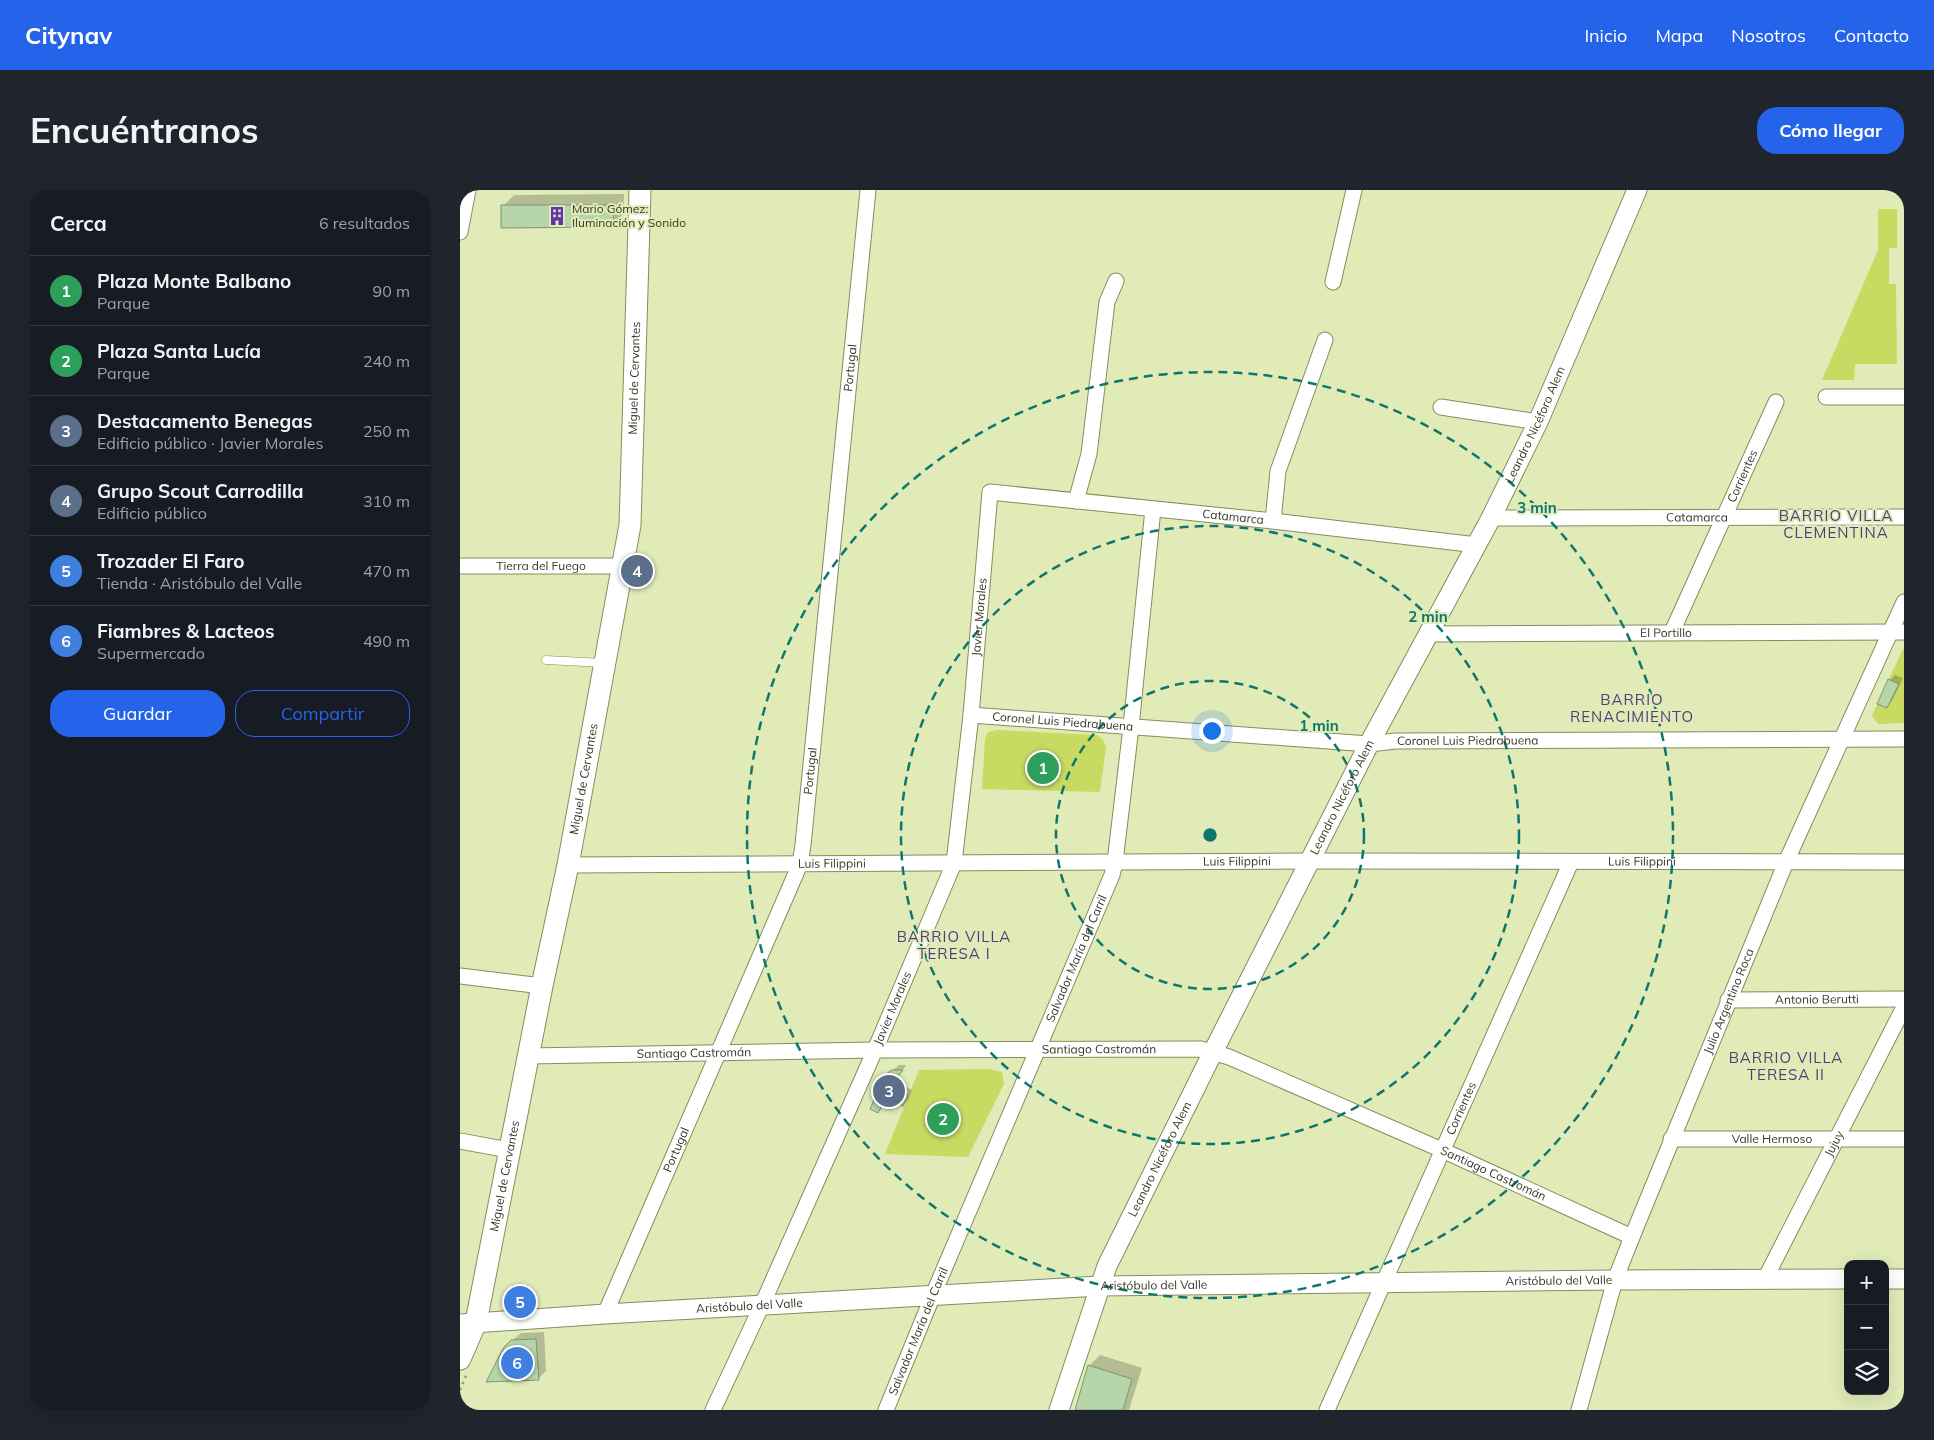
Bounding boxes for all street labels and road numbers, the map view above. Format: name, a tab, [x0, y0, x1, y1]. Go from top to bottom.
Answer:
street label: Miguel de Cervantes	[625, 321, 643, 435]
street label: Portugal	[840, 344, 860, 392]
street label: Leandro Nicéforo Alem	[1501, 364, 1568, 485]
street label: Corrientes	[1724, 447, 1760, 505]
street label: Catamarca	[1202, 506, 1265, 527]
street label: Catamarca	[1666, 509, 1728, 525]
street label: Tierra del Fuego	[496, 558, 586, 573]
street label: Javier Morales	[968, 577, 990, 657]
street label: El Portillo	[1640, 625, 1692, 640]
street label: Coronel Luis Piedrabuena	[992, 709, 1134, 734]
street label: Miguel de Cervantes	[566, 722, 601, 836]
street label: Coronel Luis Piedrabuena	[1397, 732, 1539, 748]
street label: Leandro Nicéforo Alem	[1306, 737, 1377, 857]
street label: Portugal	[800, 747, 820, 795]
street label: Luis Filippini	[1203, 853, 1271, 869]
street label: Luis Filippini	[1608, 854, 1676, 869]
street label: Luis Filippini	[798, 855, 866, 871]
street label: Salvador María del Carril	[1042, 892, 1110, 1024]
street label: Julio Argentino Roca	[1700, 946, 1757, 1056]
street label: Javier Morales	[870, 969, 914, 1047]
street label: Antonio Berutti	[1775, 991, 1859, 1007]
street label: Santiago Castromán	[1042, 1041, 1156, 1056]
street label: Santiago Castromán	[637, 1044, 751, 1061]
street label: Corrientes	[1442, 1079, 1479, 1137]
street label: Leandro Nicéforo Alem	[1125, 1099, 1194, 1219]
street label: Miguel de Cervantes	[486, 1119, 522, 1233]
street label: Portugal	[659, 1125, 692, 1174]
street label: Jujuy	[1821, 1127, 1847, 1159]
street label: Valle Hermoso	[1732, 1131, 1812, 1146]
street label: Santiago Castromán	[1438, 1142, 1549, 1204]
street label: Salvador María del Carril	[885, 1265, 951, 1397]
street label: Aristóbulo del Valle	[1505, 1272, 1612, 1288]
street label: Aristóbulo del Valle	[1100, 1277, 1207, 1293]
street label: Aristóbulo del Valle	[696, 1295, 803, 1316]

